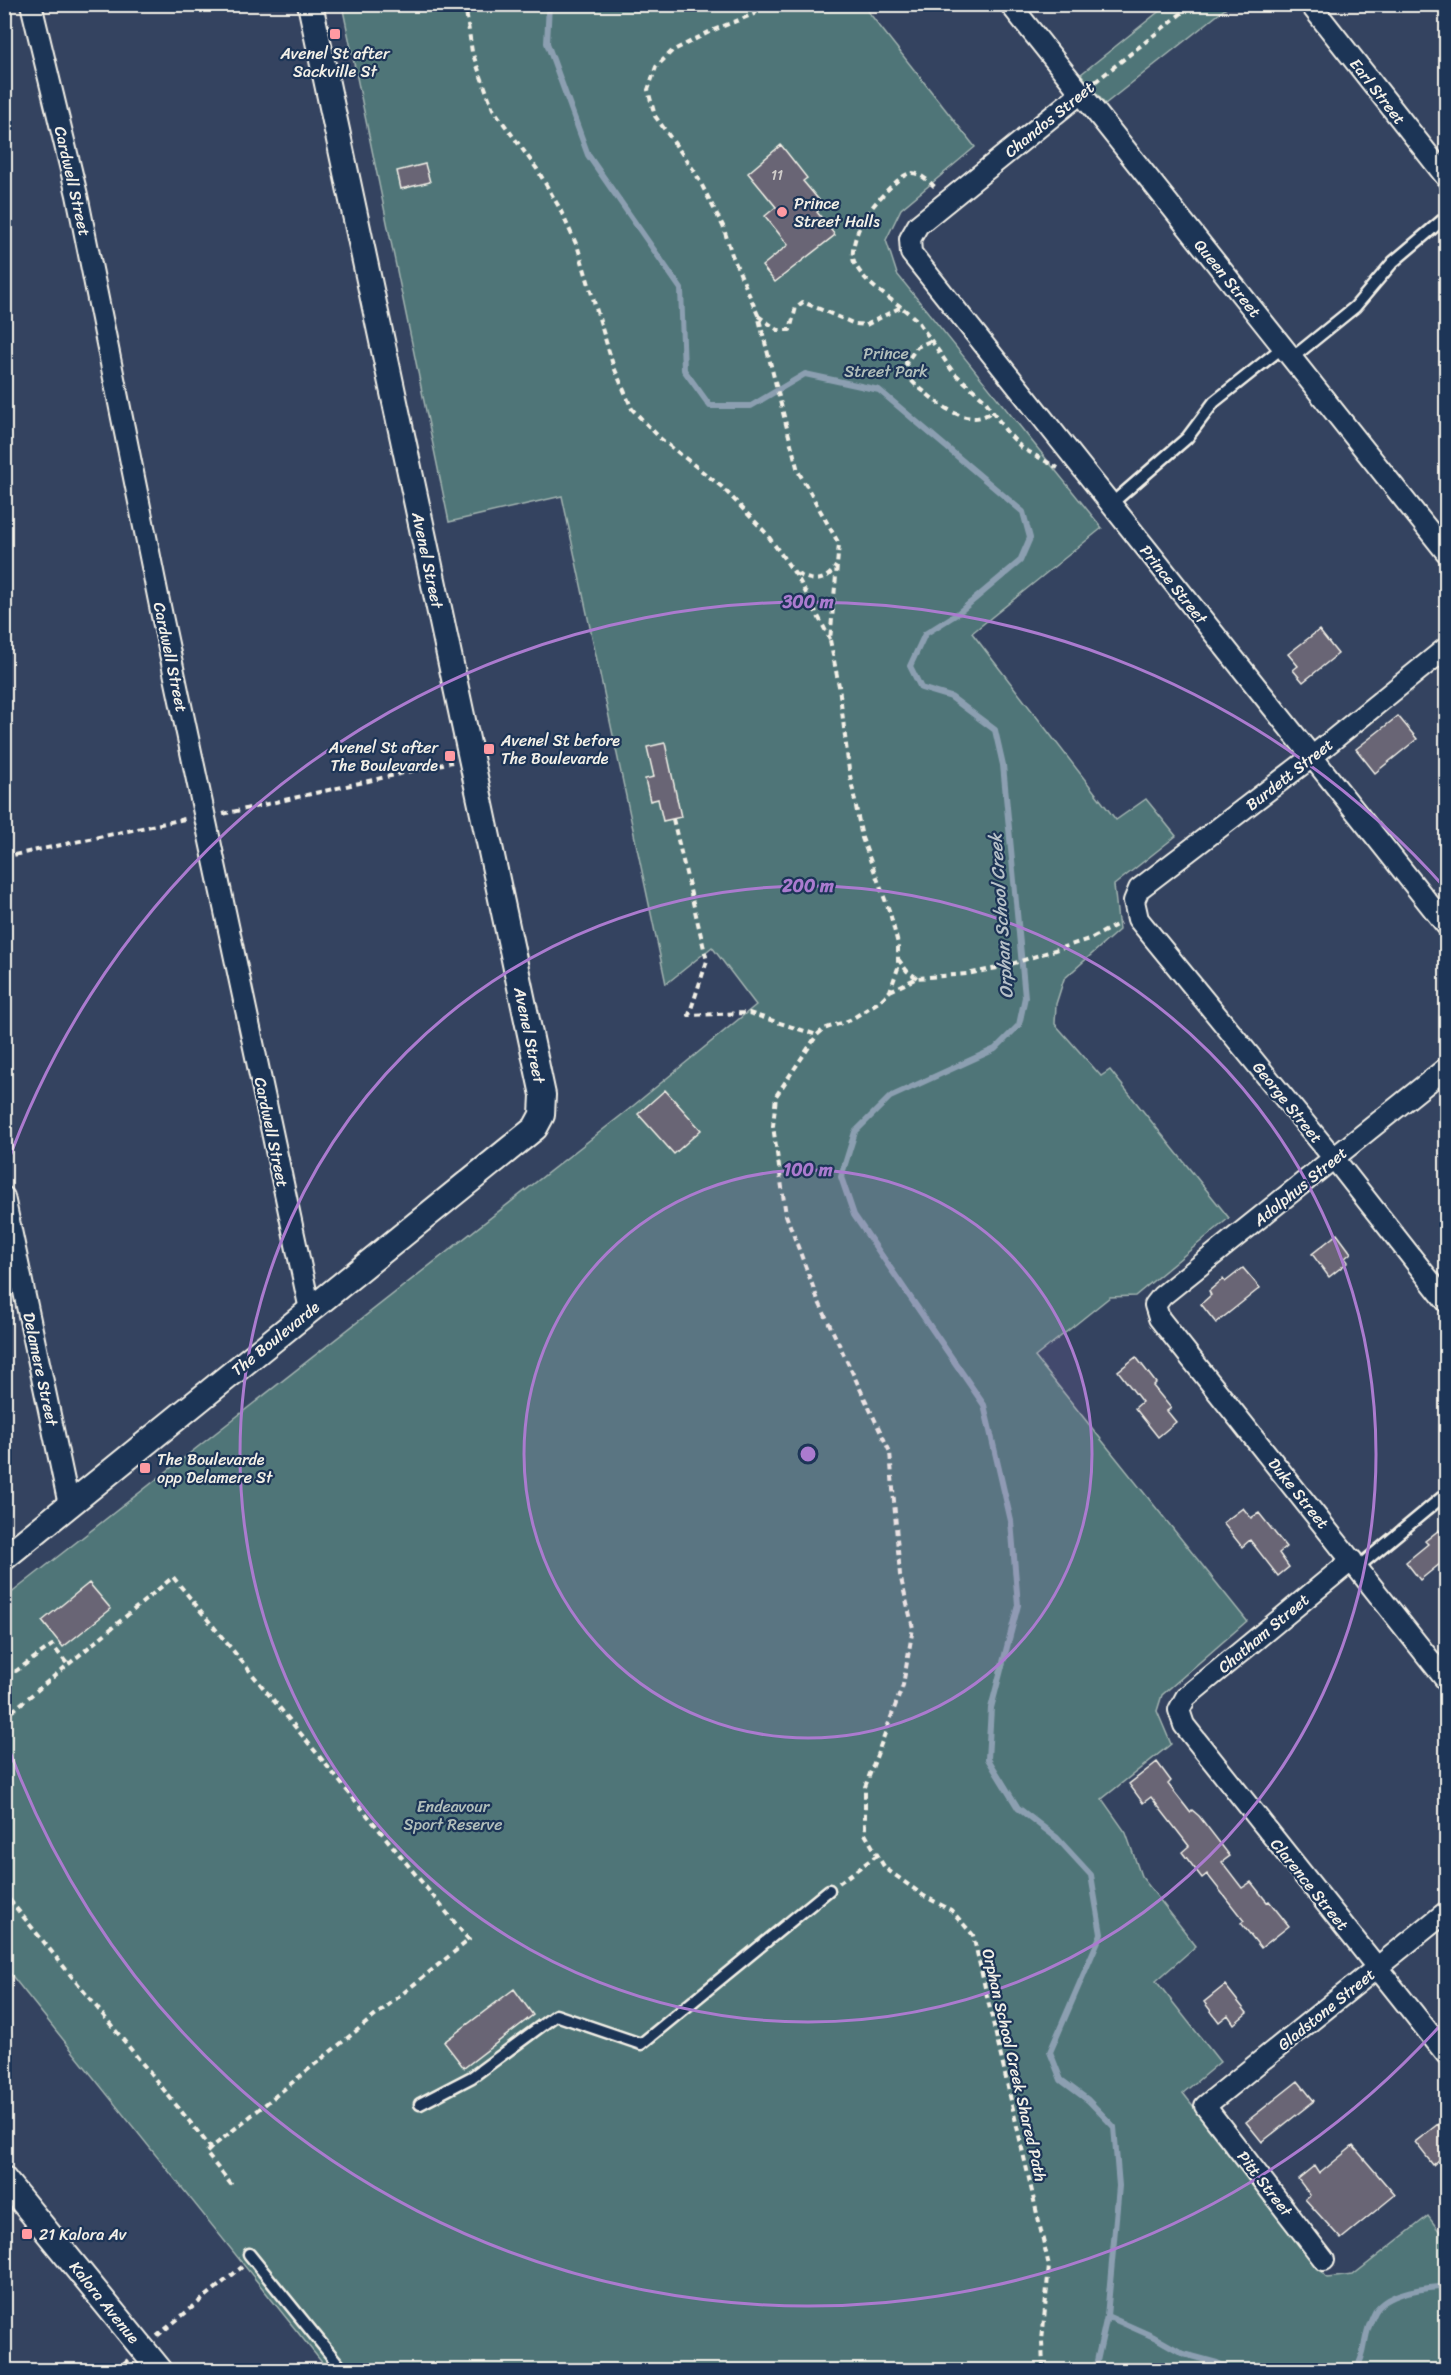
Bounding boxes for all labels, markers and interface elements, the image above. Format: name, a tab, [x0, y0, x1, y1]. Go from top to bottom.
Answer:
marker: Avenel St after Sackville St	[328, 27, 342, 41]
place label: Avenel St after Sackville St	[279, 39, 391, 86]
street label: Earl Street	[1342, 51, 1413, 131]
street label: Chandos Street	[998, 74, 1101, 165]
street label: Cardwell Street	[46, 123, 99, 239]
house number: 11	[771, 163, 783, 188]
place label: Prince Street Halls	[794, 189, 880, 236]
marker: Prince Street Halls	[775, 205, 789, 219]
street label: Queen Street	[1187, 232, 1269, 324]
park label: Prince Street Park	[844, 339, 928, 386]
street label: Avenel Street	[403, 508, 452, 611]
street label: Prince Street	[1132, 538, 1215, 631]
text: 300 m	[781, 586, 834, 618]
street label: Cardwell Street	[145, 599, 196, 715]
place label: Avenel St before The Boulevarde	[500, 726, 620, 773]
street label: Burdett Street	[1239, 731, 1340, 818]
place label: Avenel St after The Boulevarde	[328, 733, 439, 780]
marker: Avenel St before The Boulevarde	[482, 742, 496, 756]
marker: Avenel St after The Boulevarde	[443, 749, 457, 763]
water label: Orphan School Creek	[979, 831, 1023, 1000]
text: 200 m	[781, 870, 834, 902]
street label: Avenel Street	[505, 983, 554, 1086]
street label: George Street	[1245, 1055, 1330, 1150]
street label: Cardwell Street	[246, 1074, 297, 1190]
street label: Adolphus Street	[1246, 1139, 1354, 1234]
text: 100 m	[784, 1154, 833, 1186]
street label: The Boulevarde	[224, 1293, 326, 1384]
street label: Delamere Street	[14, 1310, 67, 1429]
centre of rings	[798, 1444, 818, 1464]
place label: The Boulevarde opp Delamere St	[157, 1445, 273, 1492]
street label: Duke Street	[1260, 1451, 1337, 1536]
marker: The Boulevarde opp Delamere St	[138, 1461, 152, 1475]
street label: Chatham Street	[1211, 1586, 1316, 1681]
park label: Endeavour Sport Reserve	[403, 1792, 503, 1839]
street label: Clarence Street	[1263, 1831, 1356, 1937]
street label: Orphan School Creek Shared Path	[974, 1946, 1055, 2185]
street label: Gladstone Street	[1271, 1960, 1382, 2058]
street label: Pitt Street	[1229, 2144, 1300, 2223]
place label: 21 Kalora Av	[39, 2220, 127, 2249]
marker: 21 Kalora Av	[20, 2227, 34, 2241]
street label: Kalora Avenue	[62, 2254, 148, 2351]

